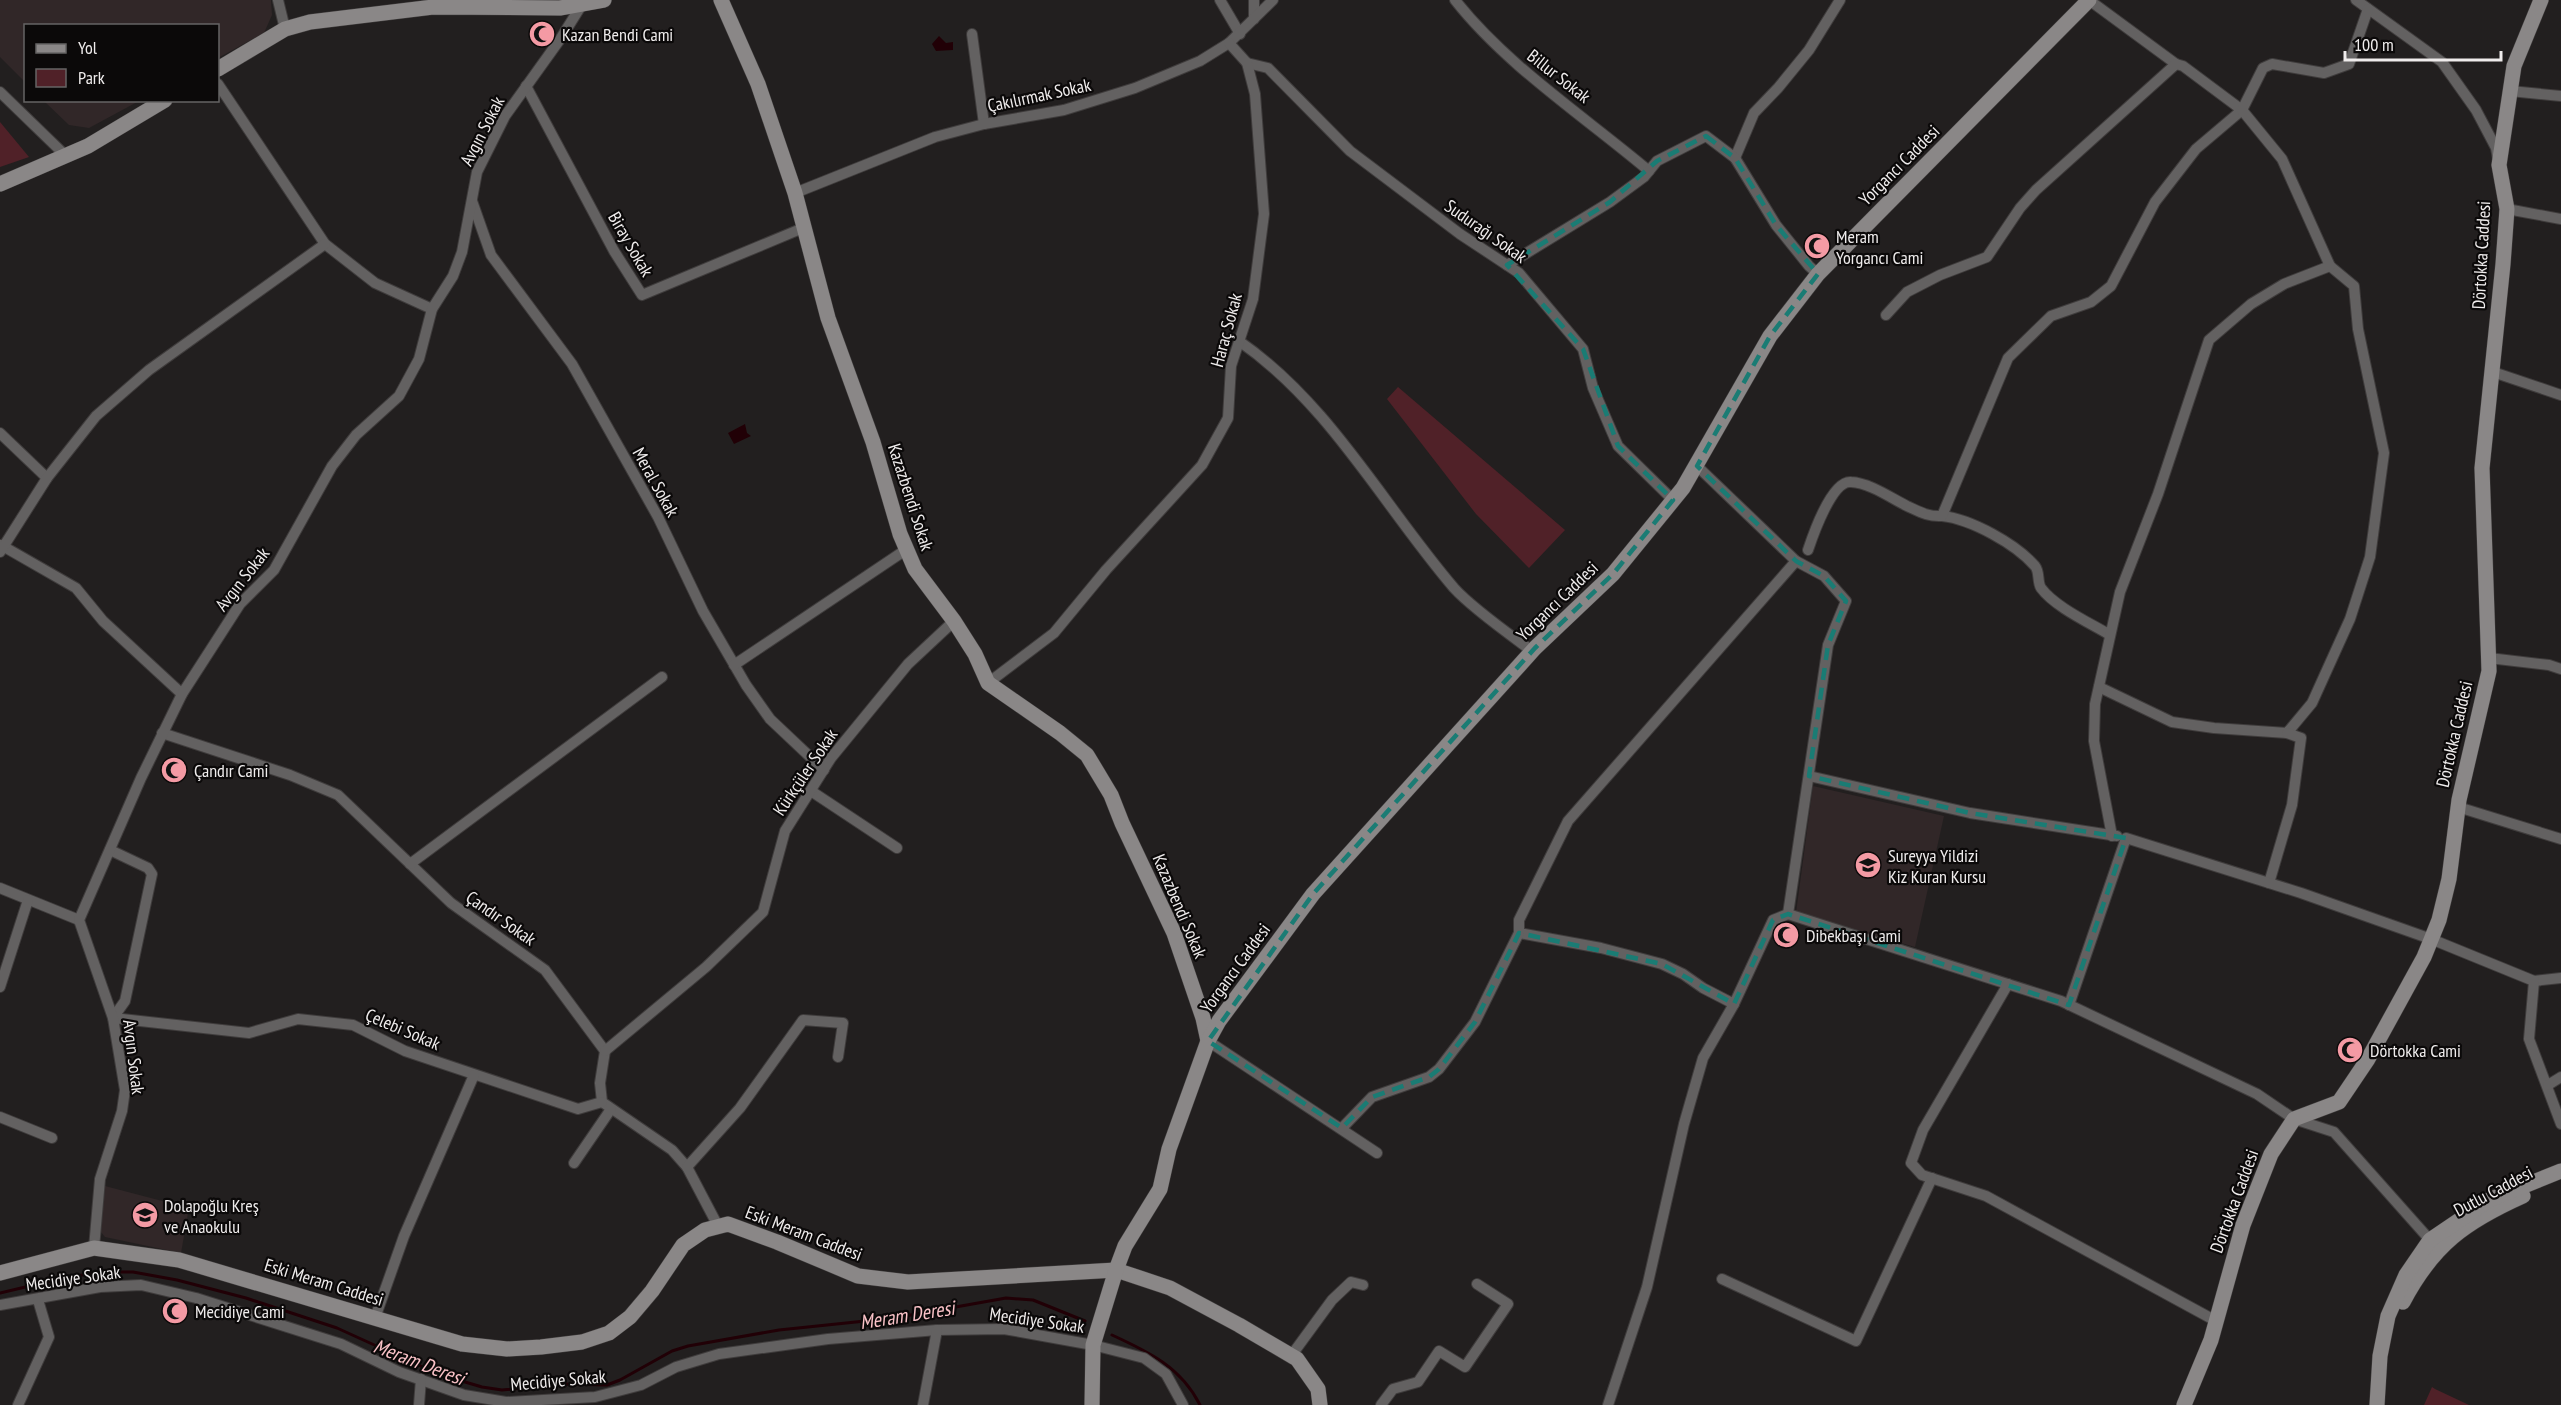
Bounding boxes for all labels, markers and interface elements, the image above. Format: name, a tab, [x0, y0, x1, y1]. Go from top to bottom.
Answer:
mosque icon: Kazan Bendi Cami	[527, 19, 557, 49]
place label: Kazan Bendi Cami	[562, 23, 673, 46]
legend	[24, 24, 219, 102]
scale bar	[2345, 24, 2501, 62]
text: 100 m	[2354, 33, 2394, 56]
text: Yol	[78, 36, 98, 59]
street label: Billur Sokak	[1523, 44, 1595, 108]
text: Park	[78, 66, 105, 89]
street label: Çakılırmak Sokak	[985, 73, 1093, 117]
street label: Avgın Sokak	[455, 92, 509, 170]
street label: Yorgancı Caddesi	[1854, 120, 1944, 210]
street label: Sudurağı Sokak	[1440, 194, 1532, 268]
street label: Dörtokka Caddesi	[2467, 200, 2495, 310]
street label: Biray Sokak	[603, 207, 659, 281]
place label: Meram Yorgancı Cami	[1836, 225, 1923, 269]
mosque icon: Meram Yorgancı Cami	[1802, 231, 1832, 261]
street label: Haraç Sokak	[1205, 291, 1247, 369]
street label: Kazazbendi Sokak	[883, 441, 939, 553]
street label: Meral Sokak	[628, 443, 684, 521]
street label: Avgın Sokak	[210, 542, 274, 616]
street label: Yorgancı Caddesi	[1511, 556, 1603, 646]
street label: Dörtokka Caddesi	[2431, 679, 2477, 789]
street label: Kürkçüler Sokak	[768, 724, 842, 820]
mosque icon: Çandır Cami	[159, 755, 189, 785]
place label: Çandır Cami	[194, 759, 268, 782]
place label: Sureyya Yildizi Kiz Kuran Kursu	[1888, 844, 1986, 888]
street label: Kazazbendi Sokak	[1148, 850, 1212, 962]
school or university icon: Sureyya Yildizi Kiz Kuran Kursu	[1853, 850, 1883, 880]
street label: Çandır Sokak	[462, 886, 540, 950]
street label: Yorgancı Caddesi	[1195, 919, 1275, 1017]
mosque icon: Dibekbaşı Cami	[1771, 920, 1801, 950]
place label: Dibekbaşı Cami	[1806, 924, 1901, 947]
street label: Çelebi Sokak	[362, 1003, 444, 1055]
street label: Avgın Sokak	[118, 1018, 150, 1096]
mosque icon: Dörtokka Cami	[2335, 1035, 2365, 1065]
place label: Dörtokka Cami	[2370, 1039, 2461, 1062]
street label: Dörtokka Caddesi	[2205, 1146, 2263, 1256]
street label: Dutlu Caddesi	[2450, 1161, 2536, 1221]
place label: Dolapoğlu Kreş ve Anaokulu	[164, 1194, 259, 1238]
school or university icon: Dolapoğlu Kreş ve Anaokulu	[130, 1200, 160, 1230]
street label: Eski Meram Caddesi	[742, 1200, 866, 1266]
street label: Eski Meram Caddesi	[262, 1253, 386, 1311]
street label: Mecidiye Sokak	[24, 1260, 122, 1296]
water label: Meram Deresi	[858, 1294, 959, 1335]
mosque icon: Mecidiye Cami	[160, 1296, 190, 1326]
place label: Mecidiye Cami	[195, 1300, 285, 1323]
street label: Mecidiye Sokak	[988, 1302, 1086, 1338]
water label: Meram Deresi	[370, 1333, 471, 1392]
street label: Mecidiye Sokak	[509, 1364, 607, 1396]

